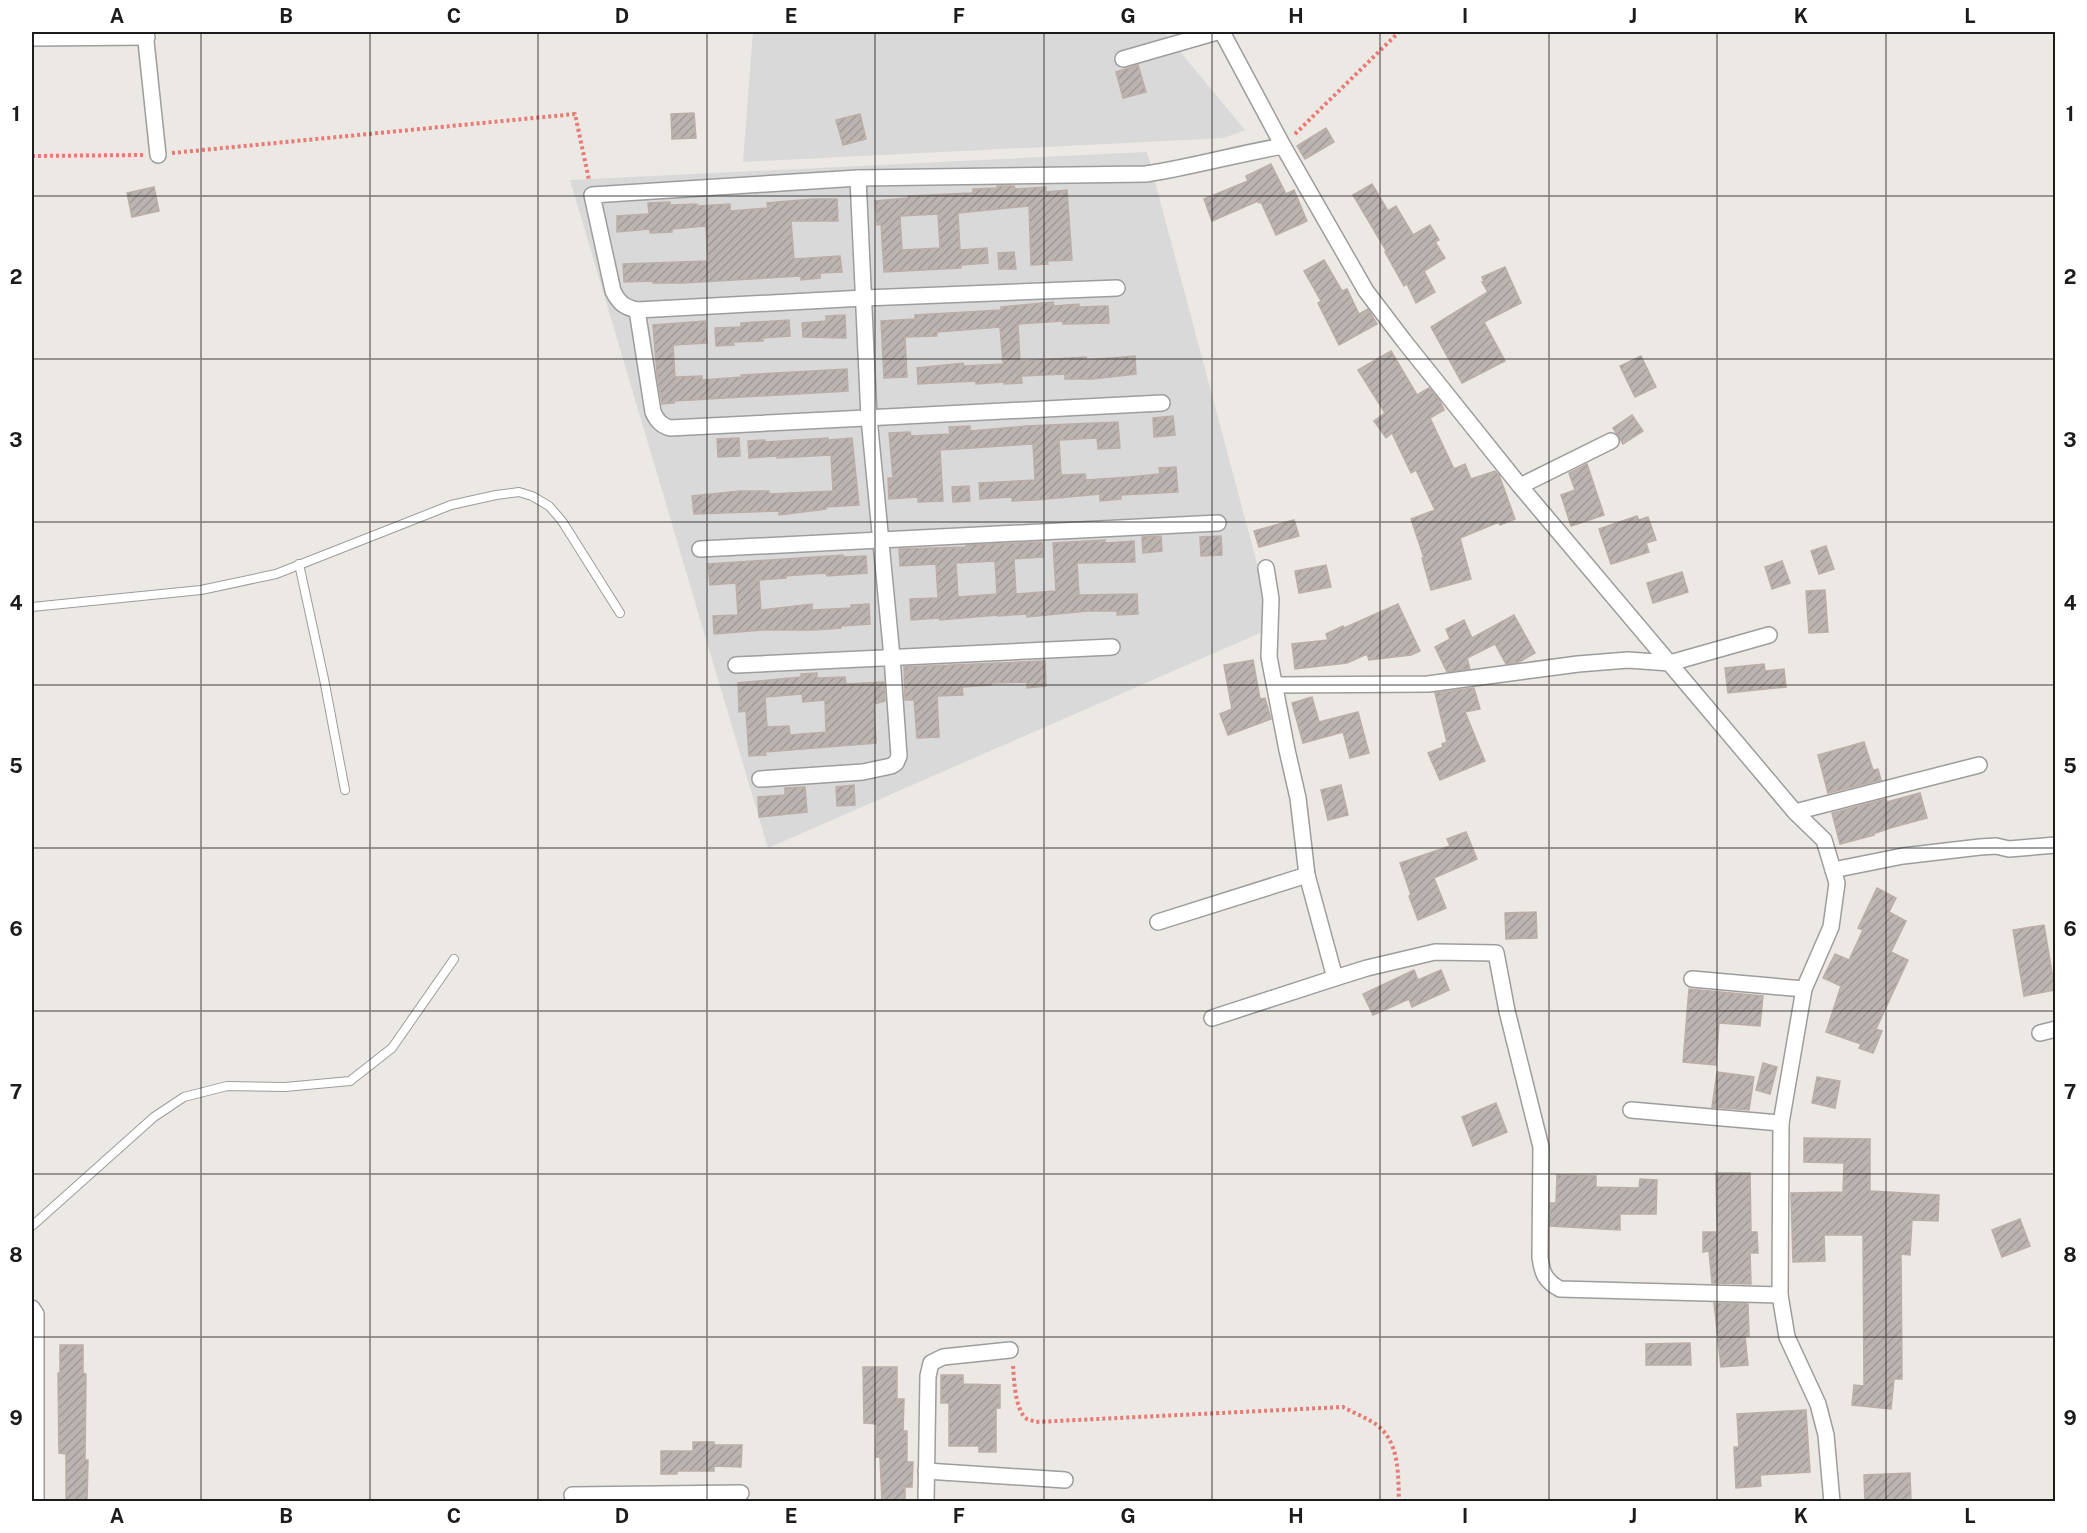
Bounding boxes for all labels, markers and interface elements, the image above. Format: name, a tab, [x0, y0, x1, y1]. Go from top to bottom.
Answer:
text: A	[110, 4, 124, 28]
text: B	[279, 4, 293, 28]
text: C	[447, 4, 461, 28]
text: D	[615, 4, 629, 28]
text: E	[785, 4, 797, 28]
text: F	[953, 4, 965, 28]
text: G	[1120, 4, 1136, 28]
text: H	[1288, 4, 1304, 28]
text: I	[1462, 4, 1468, 28]
text: J	[1629, 4, 1637, 28]
text: K	[1794, 4, 1808, 28]
text: L	[1964, 4, 1976, 28]
text: 1	[12, 102, 20, 126]
text: 1	[2066, 102, 2074, 126]
text: 2	[10, 265, 22, 289]
text: 2	[2064, 265, 2076, 289]
text: 3	[9, 428, 23, 452]
text: 3	[2063, 428, 2077, 452]
text: 4	[9, 591, 23, 615]
text: 4	[2063, 591, 2077, 615]
text: 5	[9, 754, 23, 778]
text: 5	[2063, 754, 2077, 778]
text: 6	[9, 917, 23, 941]
text: 6	[2063, 917, 2077, 941]
text: 7	[10, 1080, 22, 1104]
text: 7	[2064, 1080, 2076, 1104]
text: 8	[9, 1243, 23, 1267]
text: 8	[2063, 1243, 2077, 1267]
text: 9	[9, 1406, 23, 1430]
text: 9	[2063, 1406, 2077, 1430]
text: A	[110, 1504, 124, 1528]
text: B	[279, 1504, 293, 1528]
text: C	[447, 1504, 461, 1528]
text: D	[615, 1504, 629, 1528]
text: E	[785, 1504, 797, 1528]
text: F	[953, 1504, 965, 1528]
text: G	[1120, 1504, 1136, 1528]
text: H	[1288, 1504, 1304, 1528]
text: I	[1462, 1504, 1468, 1528]
text: J	[1629, 1504, 1637, 1528]
text: K	[1794, 1504, 1808, 1528]
text: L	[1964, 1504, 1976, 1528]

